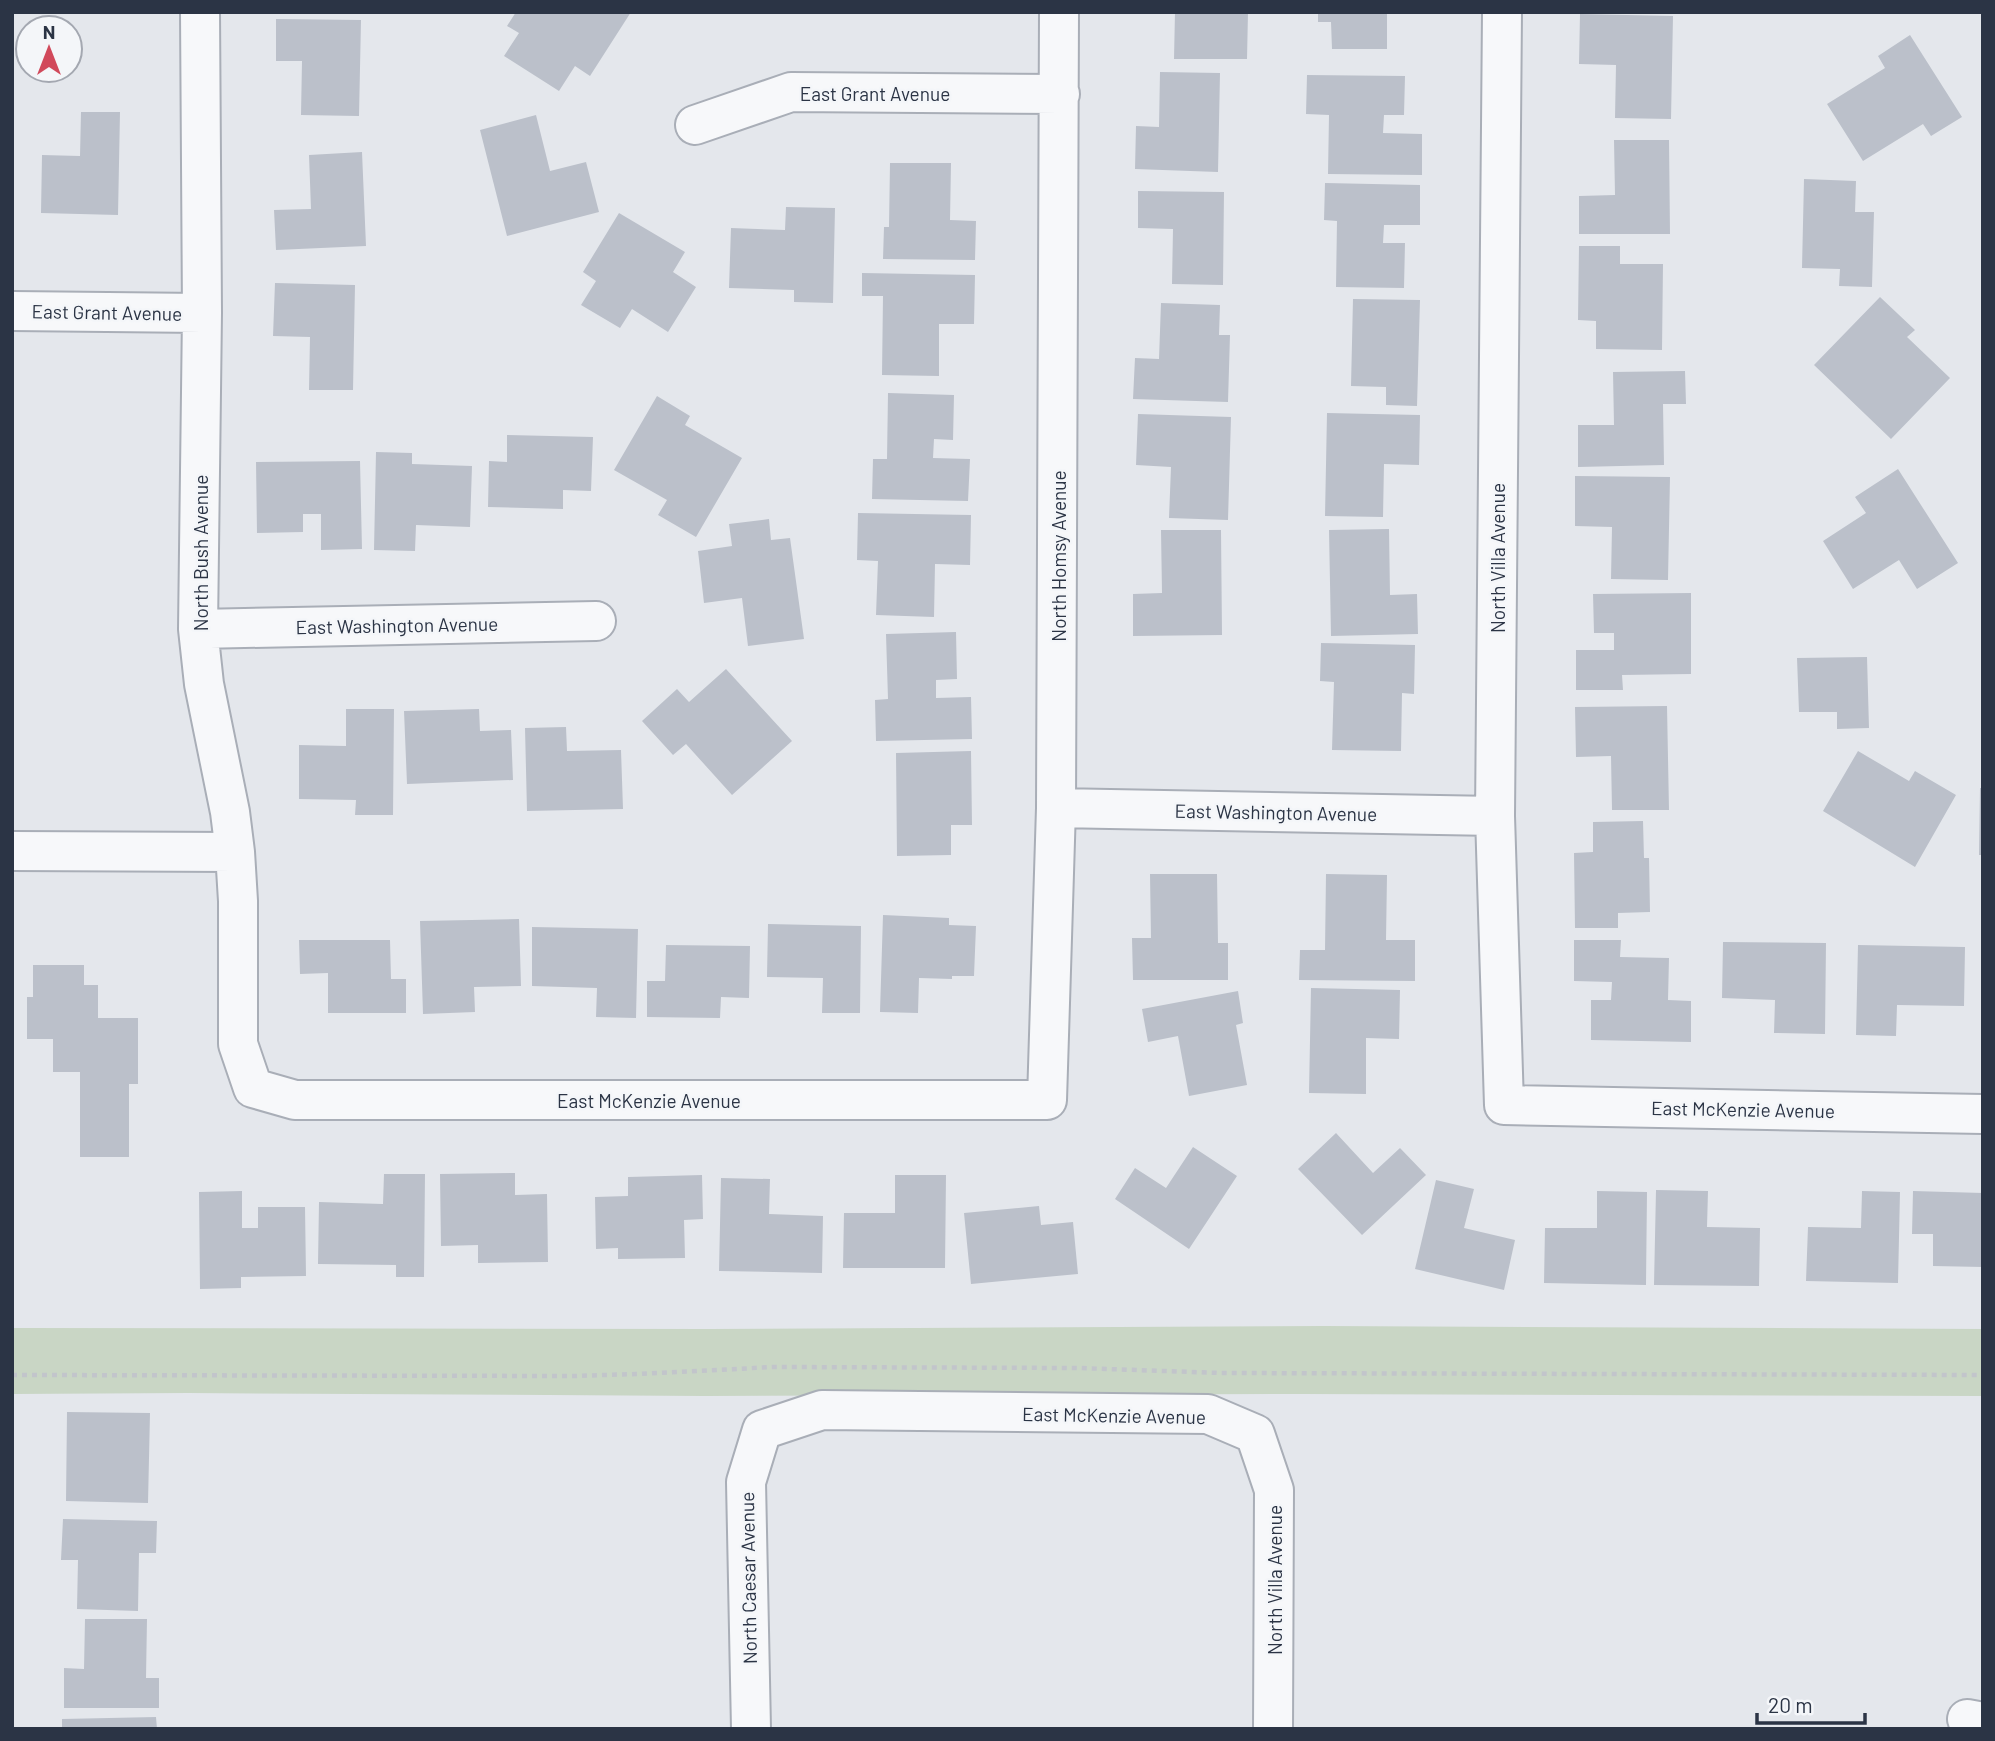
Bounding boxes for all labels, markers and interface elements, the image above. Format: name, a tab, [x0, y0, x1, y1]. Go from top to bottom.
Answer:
north arrow	[14, 14, 84, 84]
text: N	[43, 20, 55, 43]
street label: East Grant Avenue	[800, 82, 950, 105]
street label: East Grant Avenue	[31, 299, 183, 325]
street label: North Homsy Avenue	[1047, 470, 1070, 642]
street label: North Bush Avenue	[189, 475, 212, 631]
street label: North Villa Avenue	[1486, 483, 1509, 633]
street label: East Washington Avenue	[296, 612, 498, 638]
street label: East Washington Avenue	[1175, 799, 1377, 825]
street label: East McKenzie Avenue	[557, 1089, 741, 1112]
street label: East McKenzie Avenue	[1651, 1096, 1835, 1122]
street label: East McKenzie Avenue	[1022, 1402, 1206, 1428]
street label: North Caesar Avenue	[735, 1492, 761, 1664]
street label: North Villa Avenue	[1263, 1505, 1286, 1655]
scale bar	[1757, 1682, 1866, 1726]
text: 20 m	[1768, 1692, 1813, 1717]

